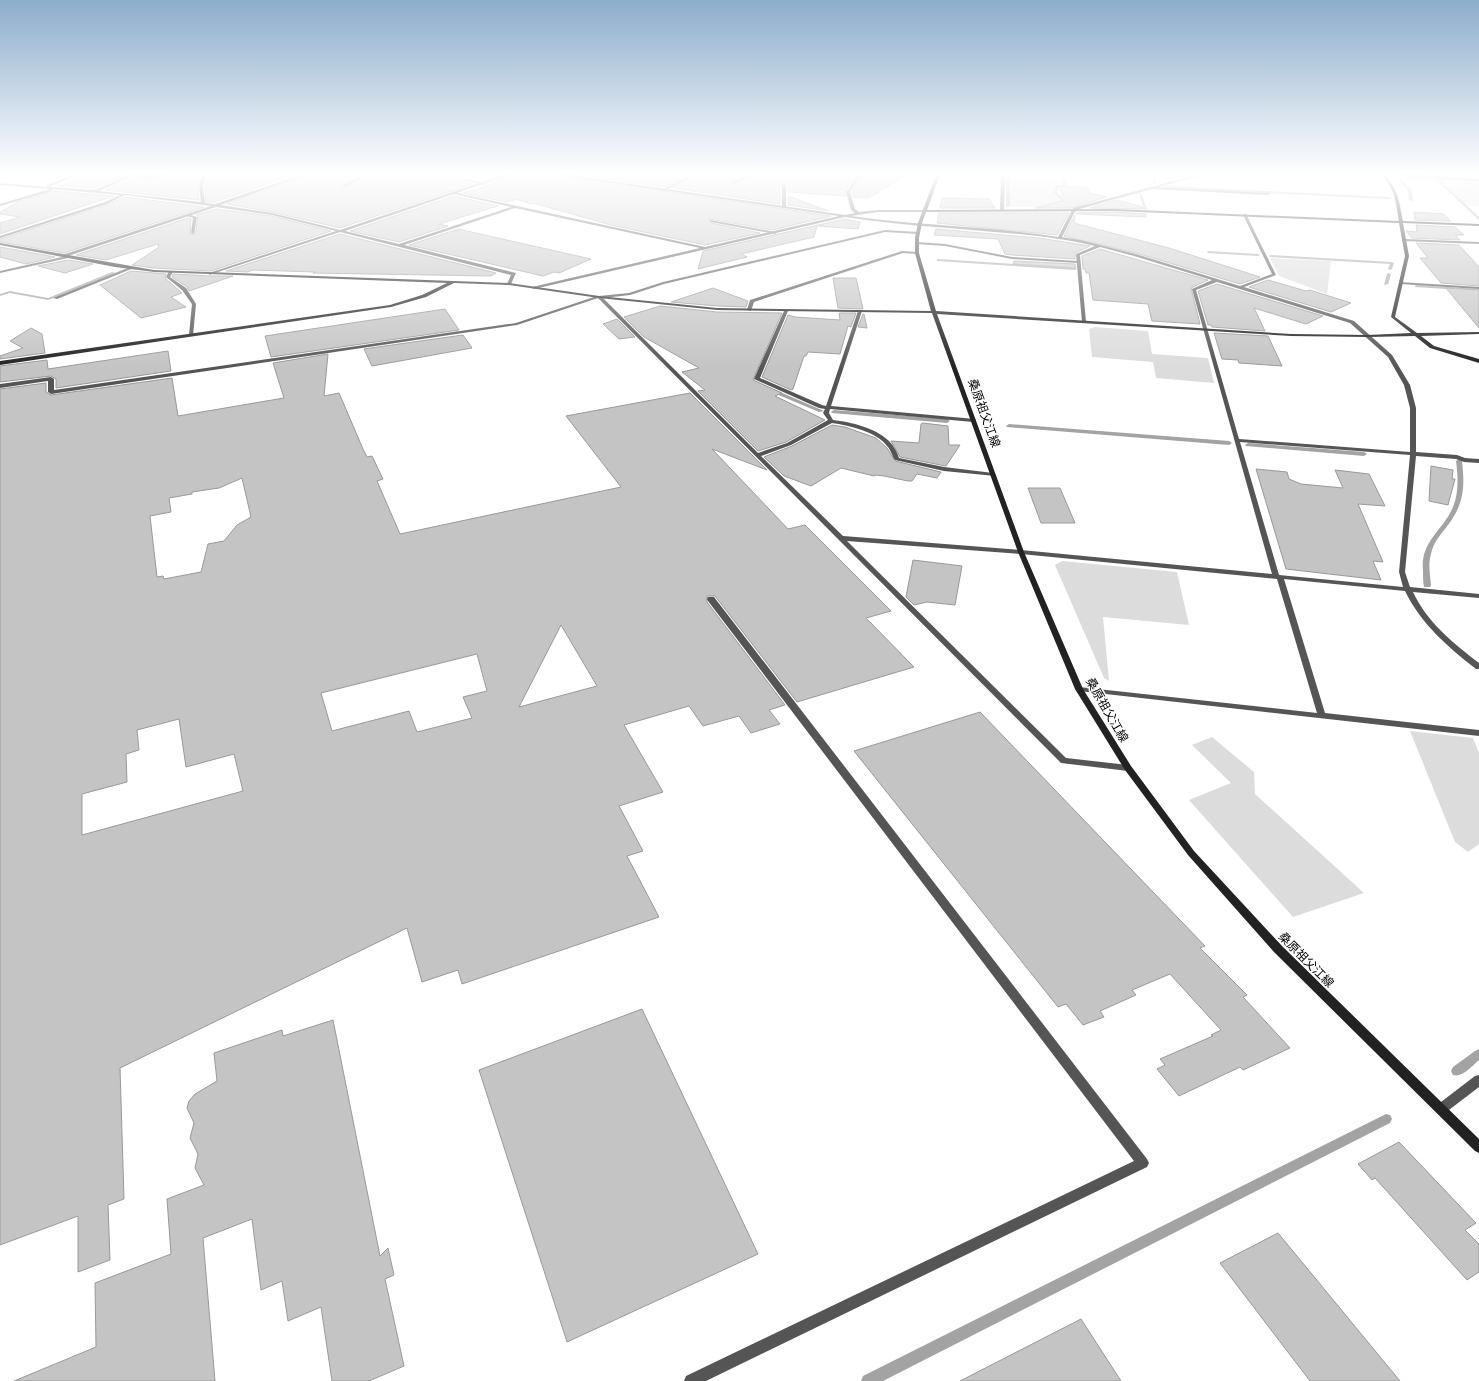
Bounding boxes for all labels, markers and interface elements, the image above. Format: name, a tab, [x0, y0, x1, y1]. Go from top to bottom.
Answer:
street label: 桑原祖父江線	[965, 376, 1004, 449]
street label: 桑原祖父江線	[1083, 675, 1132, 745]
street label: 桑原祖父江線	[1276, 929, 1337, 990]

